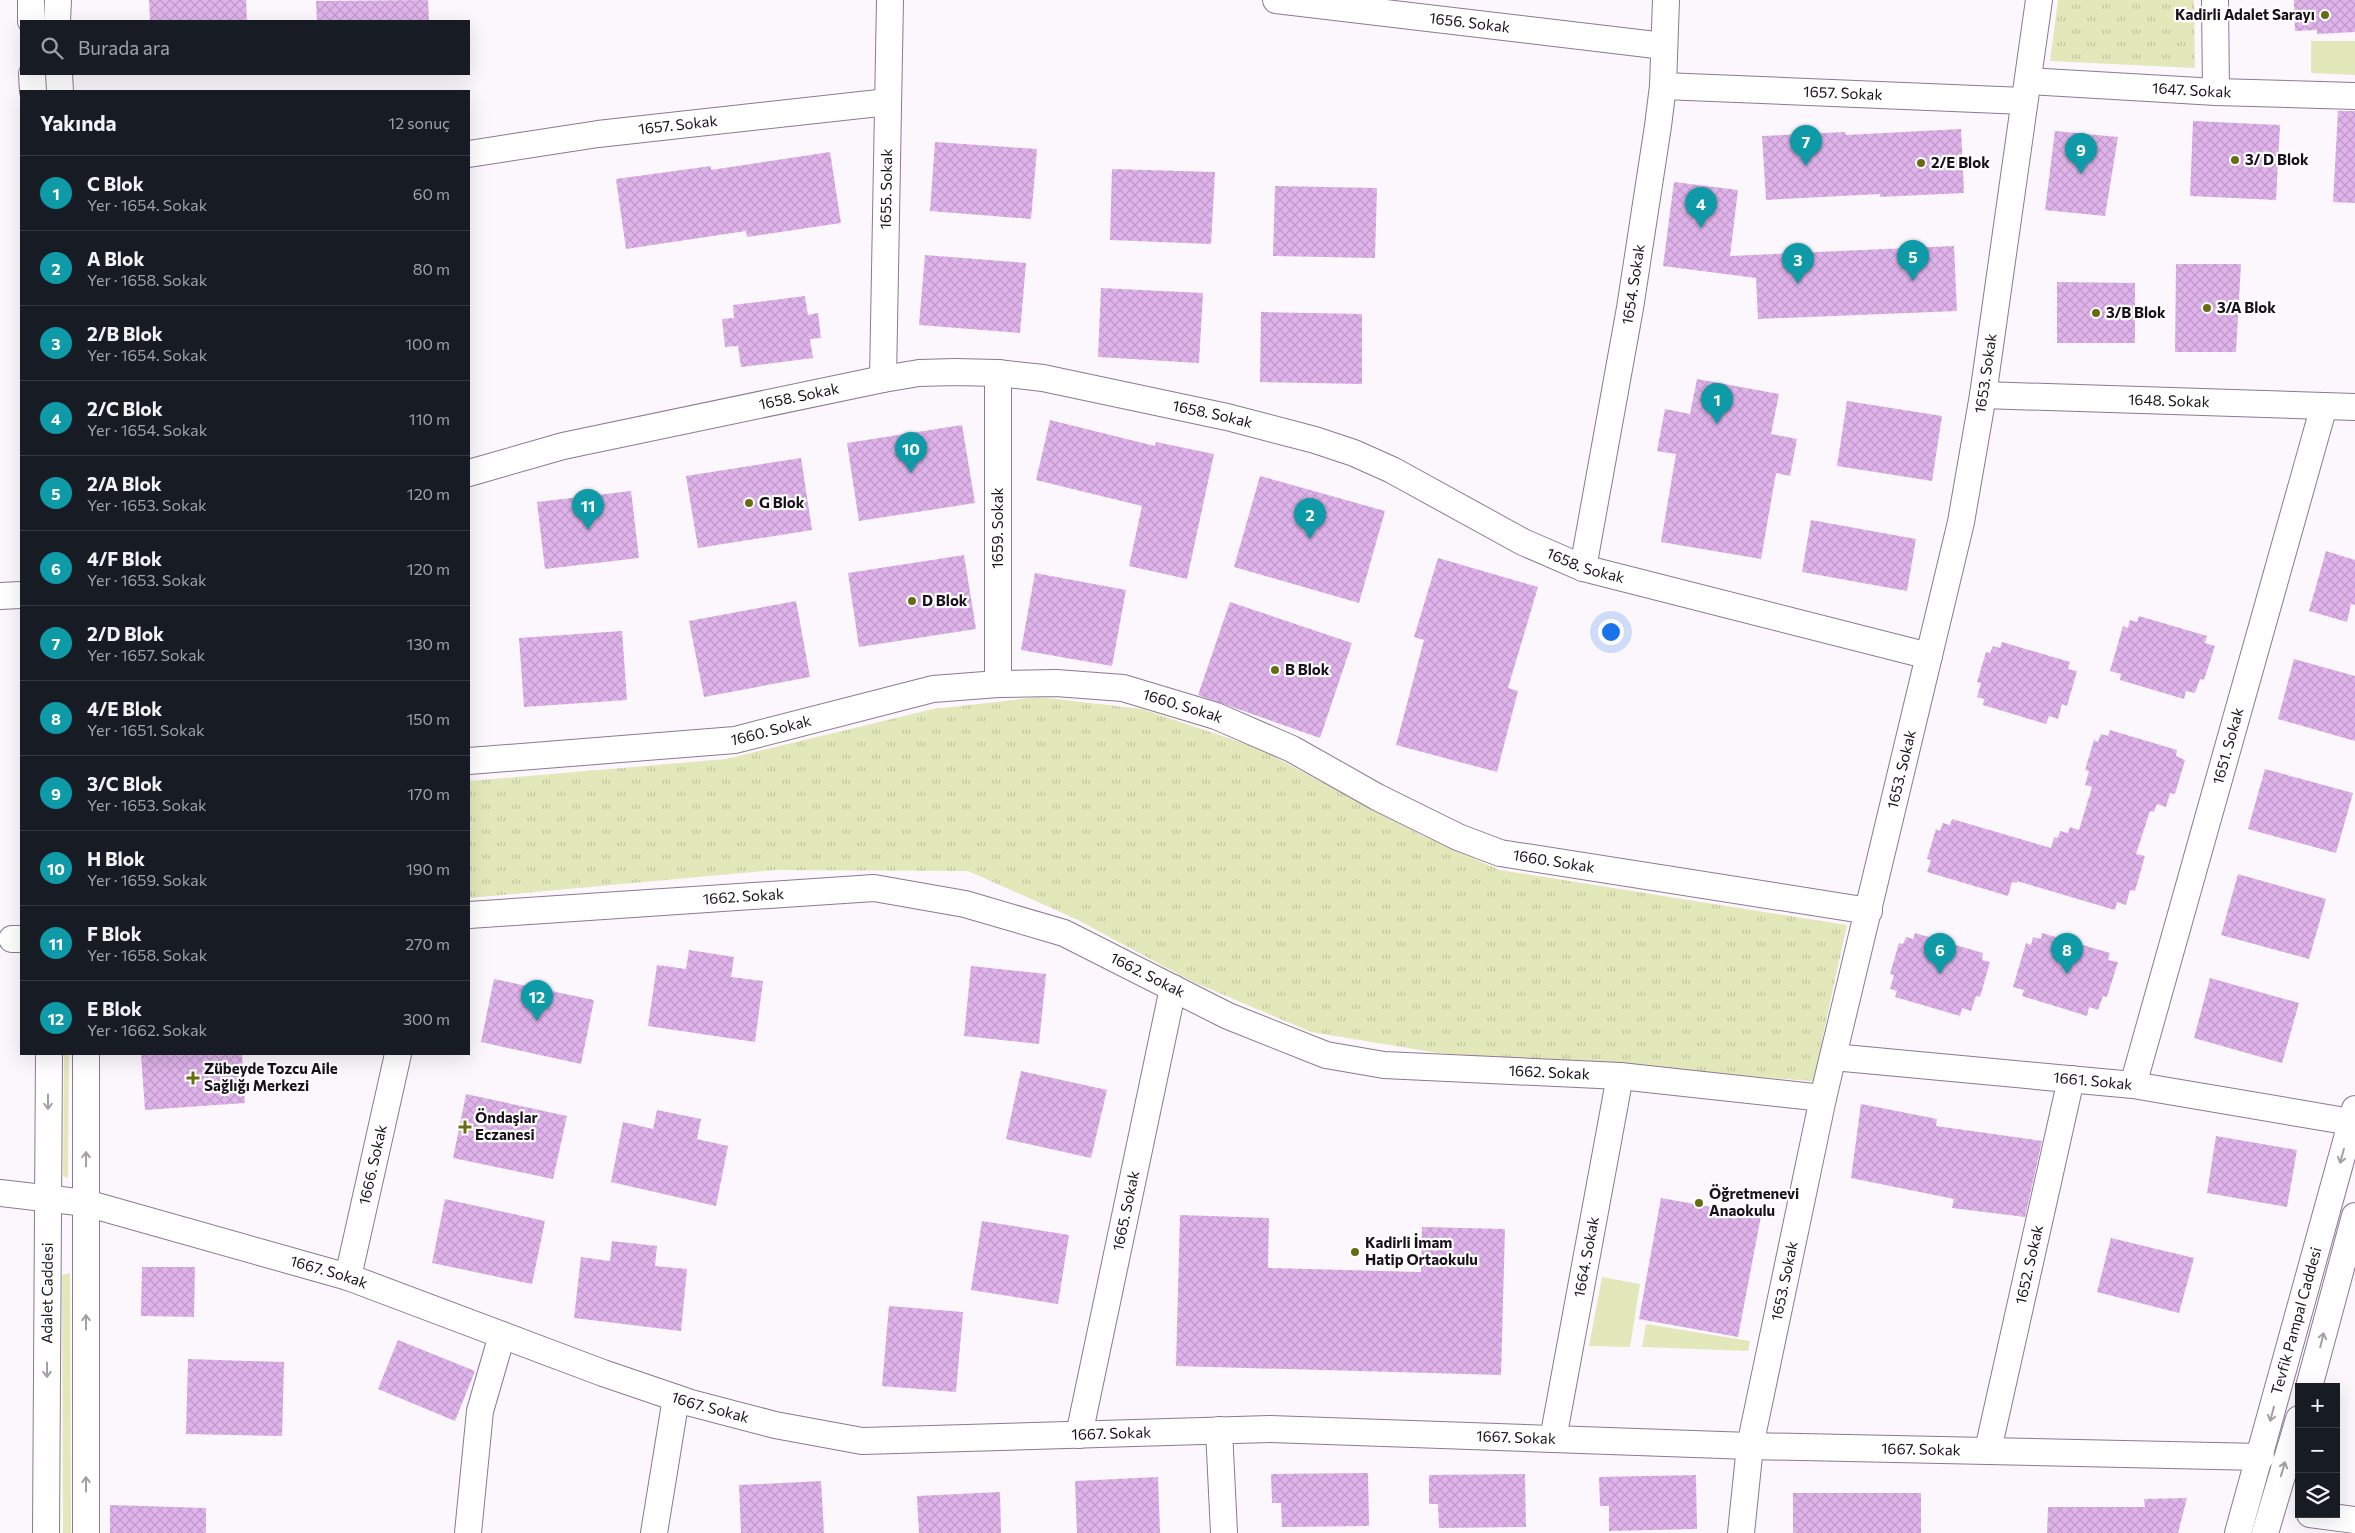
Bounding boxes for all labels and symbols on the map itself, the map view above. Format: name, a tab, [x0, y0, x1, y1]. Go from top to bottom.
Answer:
place label: Kadirli Adalet Sarayı	[2175, 5, 2315, 23]
street label: 1656. Sokak	[1428, 8, 1511, 36]
marker: Kadirli Adalet Sarayı	[2319, 9, 2331, 21]
street label: 1647. Sokak	[2152, 78, 2232, 100]
street label: 1657. Sokak	[1803, 82, 1883, 103]
street label: 1657. Sokak	[637, 111, 718, 137]
pin: 7	[1790, 125, 1822, 166]
pin: 9	[2065, 133, 2097, 174]
street label: 1655. Sokak	[876, 148, 895, 230]
place label: 3/ D Blok	[2245, 150, 2309, 168]
place label: 2/E Blok	[1931, 153, 1990, 171]
marker: 3/ D Blok	[2229, 154, 2241, 166]
marker: 2/E Blok	[1915, 157, 1927, 169]
pin: 4	[1685, 187, 1717, 228]
pin: 5	[1897, 240, 1929, 281]
street label: 1654. Sokak	[1617, 243, 1648, 326]
pin: 3	[1782, 243, 1814, 284]
place label: 3/A Blok	[2217, 298, 2276, 316]
marker: 3/A Blok	[2201, 302, 2213, 314]
place label: 3/B Blok	[2106, 303, 2166, 321]
marker: 3/B Blok	[2090, 307, 2102, 319]
street label: 1653. Sokak	[1970, 332, 2000, 415]
street label: 1658. Sokak	[757, 378, 841, 413]
pin: 1	[1701, 383, 1733, 424]
street label: 1648. Sokak	[2128, 390, 2210, 410]
street label: 1658. Sokak	[1171, 396, 1255, 431]
pin: 10	[895, 432, 927, 473]
street label: 1659. Sokak	[988, 487, 1006, 569]
pin: 11	[572, 489, 604, 530]
place label: G Blok	[759, 493, 805, 511]
marker: G Blok	[743, 497, 755, 509]
pin: 2	[1294, 498, 1326, 539]
street label: 1658. Sokak	[1544, 543, 1627, 586]
place label: D Blok	[922, 591, 968, 609]
marker: D Blok	[906, 595, 918, 607]
your location	[1598, 619, 1624, 645]
place label: B Blok	[1285, 660, 1330, 678]
marker: B Blok	[1269, 664, 1281, 676]
street label: 1660. Sokak	[1141, 684, 1226, 726]
street label: 1651. Sokak	[2208, 705, 2247, 786]
street label: 1660. Sokak	[730, 711, 813, 748]
street label: 1653. Sokak	[1883, 728, 1919, 810]
street label: 1660. Sokak	[1512, 845, 1596, 876]
street label: 1662. Sokak	[702, 884, 784, 907]
pin: 6	[1924, 933, 1956, 974]
pin: 8	[2051, 933, 2083, 974]
street label: 1662. Sokak	[1108, 948, 1188, 1001]
pin: 12	[521, 980, 553, 1021]
place label: Zübeyde Tozcu Aile Sağlığı Merkezi	[204, 1059, 338, 1094]
street label: 1662. Sokak	[1508, 1061, 1590, 1083]
street label: 1661. Sokak	[2053, 1068, 2133, 1093]
marker: Zübeyde Tozcu Aile Sağlığı Merkezi	[186, 1071, 200, 1085]
one-way arrow	[43, 1094, 53, 1110]
place label: Öndaşlar Eczanesi	[475, 1108, 538, 1143]
marker: Öndaşlar Eczanesi	[459, 1121, 471, 1133]
street label: 1666. Sokak	[354, 1123, 390, 1206]
one-way arrow	[2337, 1148, 2346, 1164]
one-way arrow	[81, 1152, 91, 1168]
street label: 1665. Sokak	[1108, 1169, 1142, 1252]
place label: Öğretmenevi Anaokulu	[1709, 1184, 1799, 1219]
marker: Öğretmenevi Anaokulu	[1693, 1197, 1705, 1209]
street label: 1664. Sokak	[1569, 1215, 1602, 1299]
street label: 1652. Sokak	[2011, 1223, 2046, 1306]
place label: Kadirli İmam Hatip Ortaokulu	[1365, 1233, 1478, 1268]
street label: 1653. Sokak	[1767, 1239, 1801, 1322]
street label: Adalet Caddesi	[37, 1242, 56, 1344]
street label: Tevfik Pampal Caddesi	[2267, 1245, 2325, 1397]
marker: Kadirli İmam Hatip Ortaokulu	[1349, 1246, 1361, 1258]
street label: 1667. Sokak	[288, 1251, 370, 1292]
one-way arrow	[81, 1314, 91, 1330]
one-way arrow	[2318, 1332, 2327, 1348]
one-way arrow	[42, 1362, 52, 1378]
street label: 1667. Sokak	[669, 1387, 751, 1426]
one-way arrow	[2267, 1406, 2276, 1422]
street label: 1667. Sokak	[1071, 1422, 1151, 1443]
street label: 1667. Sokak	[1476, 1426, 1556, 1447]
street label: 1667. Sokak	[1881, 1439, 1961, 1459]
one-way arrow	[2279, 1462, 2289, 1478]
one-way arrow	[81, 1477, 91, 1493]

